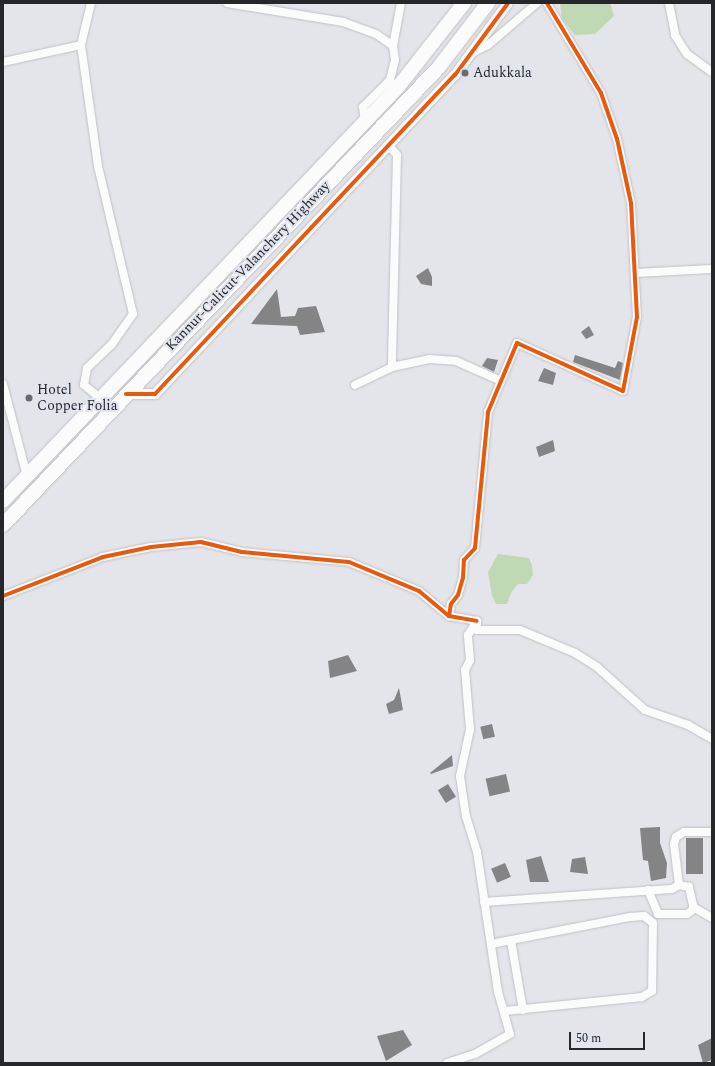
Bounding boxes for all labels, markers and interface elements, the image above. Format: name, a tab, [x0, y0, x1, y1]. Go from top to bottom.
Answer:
place label: Adukkala	[473, 65, 532, 81]
marker: Adukkala	[460, 68, 470, 78]
street label: Kannur-Calicut-Valanchery Highway	[162, 178, 334, 354]
place label: Hotel Copper Folia	[37, 382, 118, 414]
marker: Hotel Copper Folia	[24, 393, 34, 403]
scale bar	[571, 1024, 647, 1050]
text: 50 m	[576, 1029, 601, 1048]

